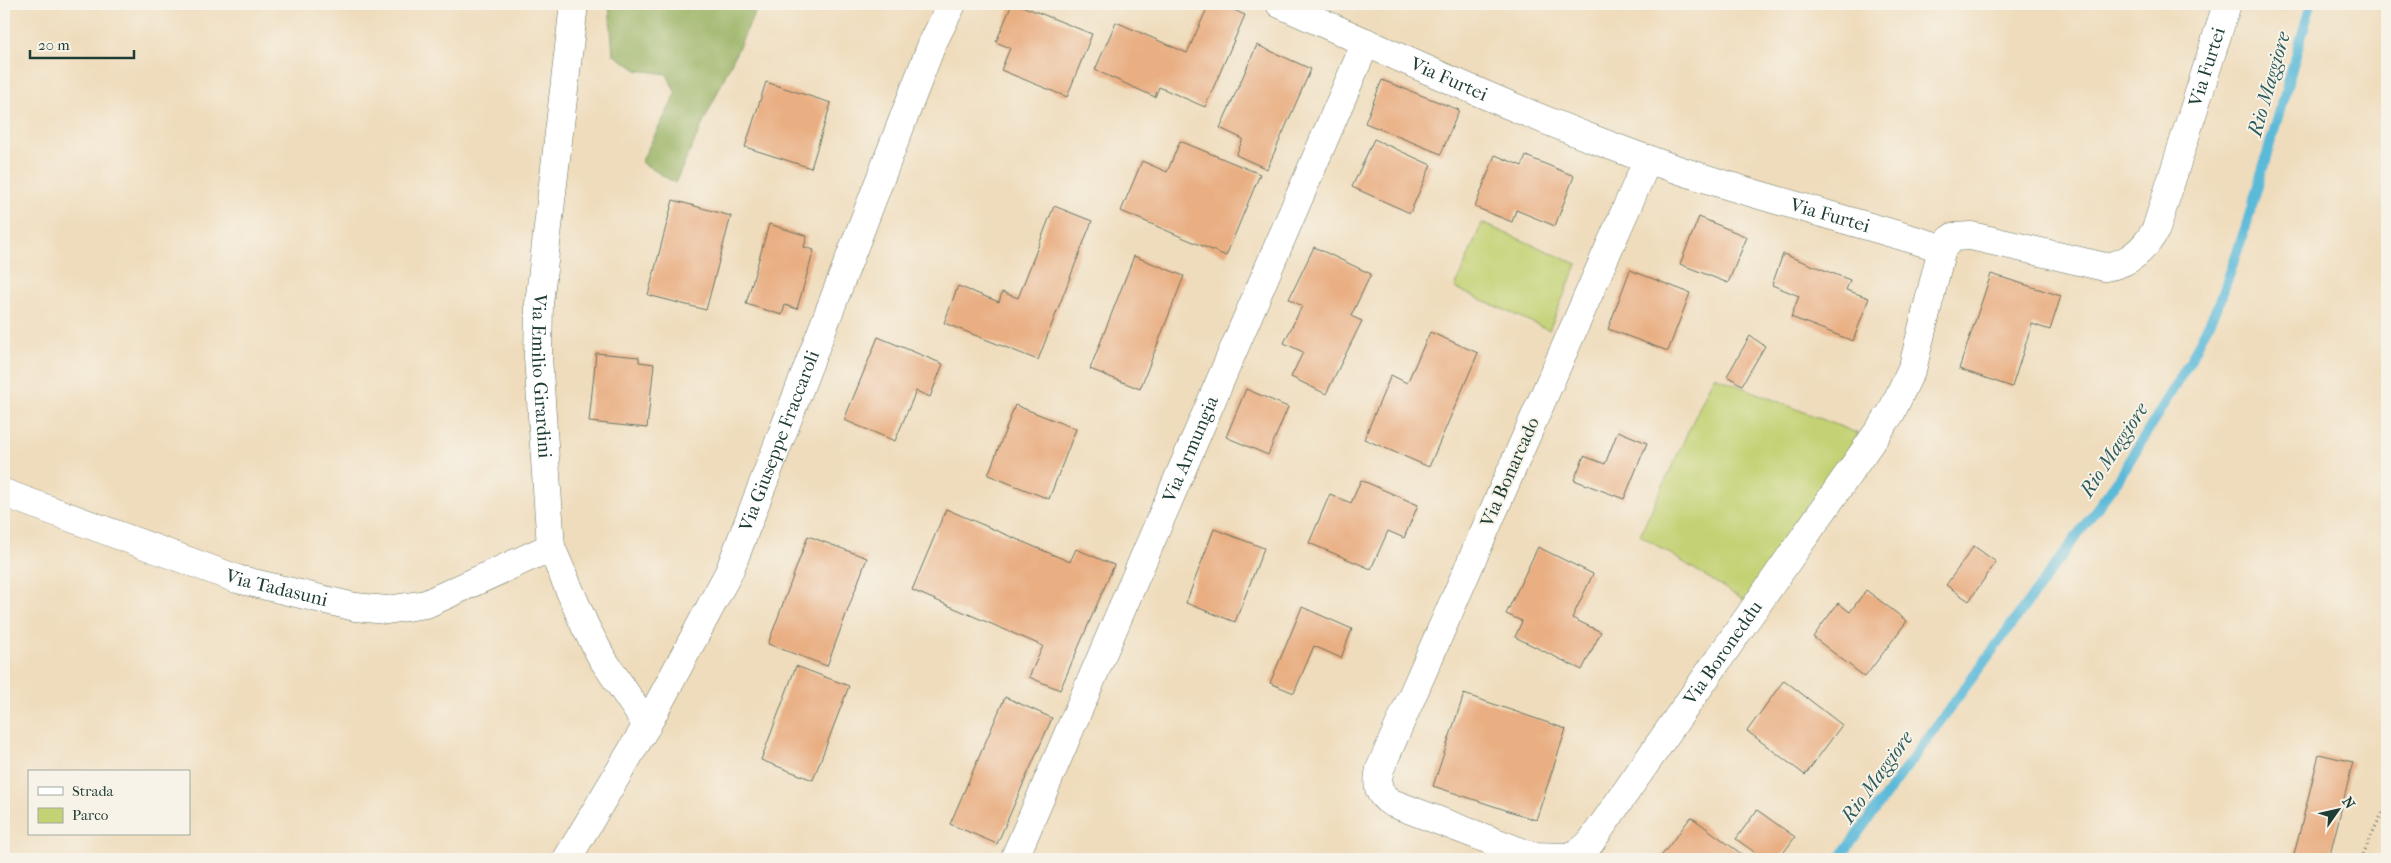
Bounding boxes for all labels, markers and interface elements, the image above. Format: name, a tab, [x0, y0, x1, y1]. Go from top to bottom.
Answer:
street label: Via Furtei	[2184, 24, 2230, 110]
scale bar	[30, 28, 134, 60]
water label: Rio Maggiore	[2243, 28, 2295, 141]
text: 20 m	[38, 36, 70, 54]
street label: Via Furtei	[1406, 52, 1491, 106]
street label: Via Furtei	[1787, 193, 1873, 237]
street label: Via Emilio Girardini	[527, 291, 556, 459]
street label: Via Giuseppe Fraccaroli	[734, 347, 824, 536]
street label: Via Armungia	[1158, 393, 1223, 507]
water label: Rio Maggiore	[2074, 398, 2153, 503]
street label: Via Bonarcado	[1476, 413, 1544, 531]
street label: Via Tadasuni	[221, 564, 330, 611]
street label: Via Boroneddu	[1679, 596, 1767, 710]
water label: Rio Maggiore	[1835, 726, 1918, 829]
legend	[28, 770, 190, 836]
text: Strada	[72, 782, 115, 800]
north arrow	[2314, 786, 2364, 836]
text: N	[2338, 794, 2359, 812]
text: Parco	[72, 806, 109, 824]

